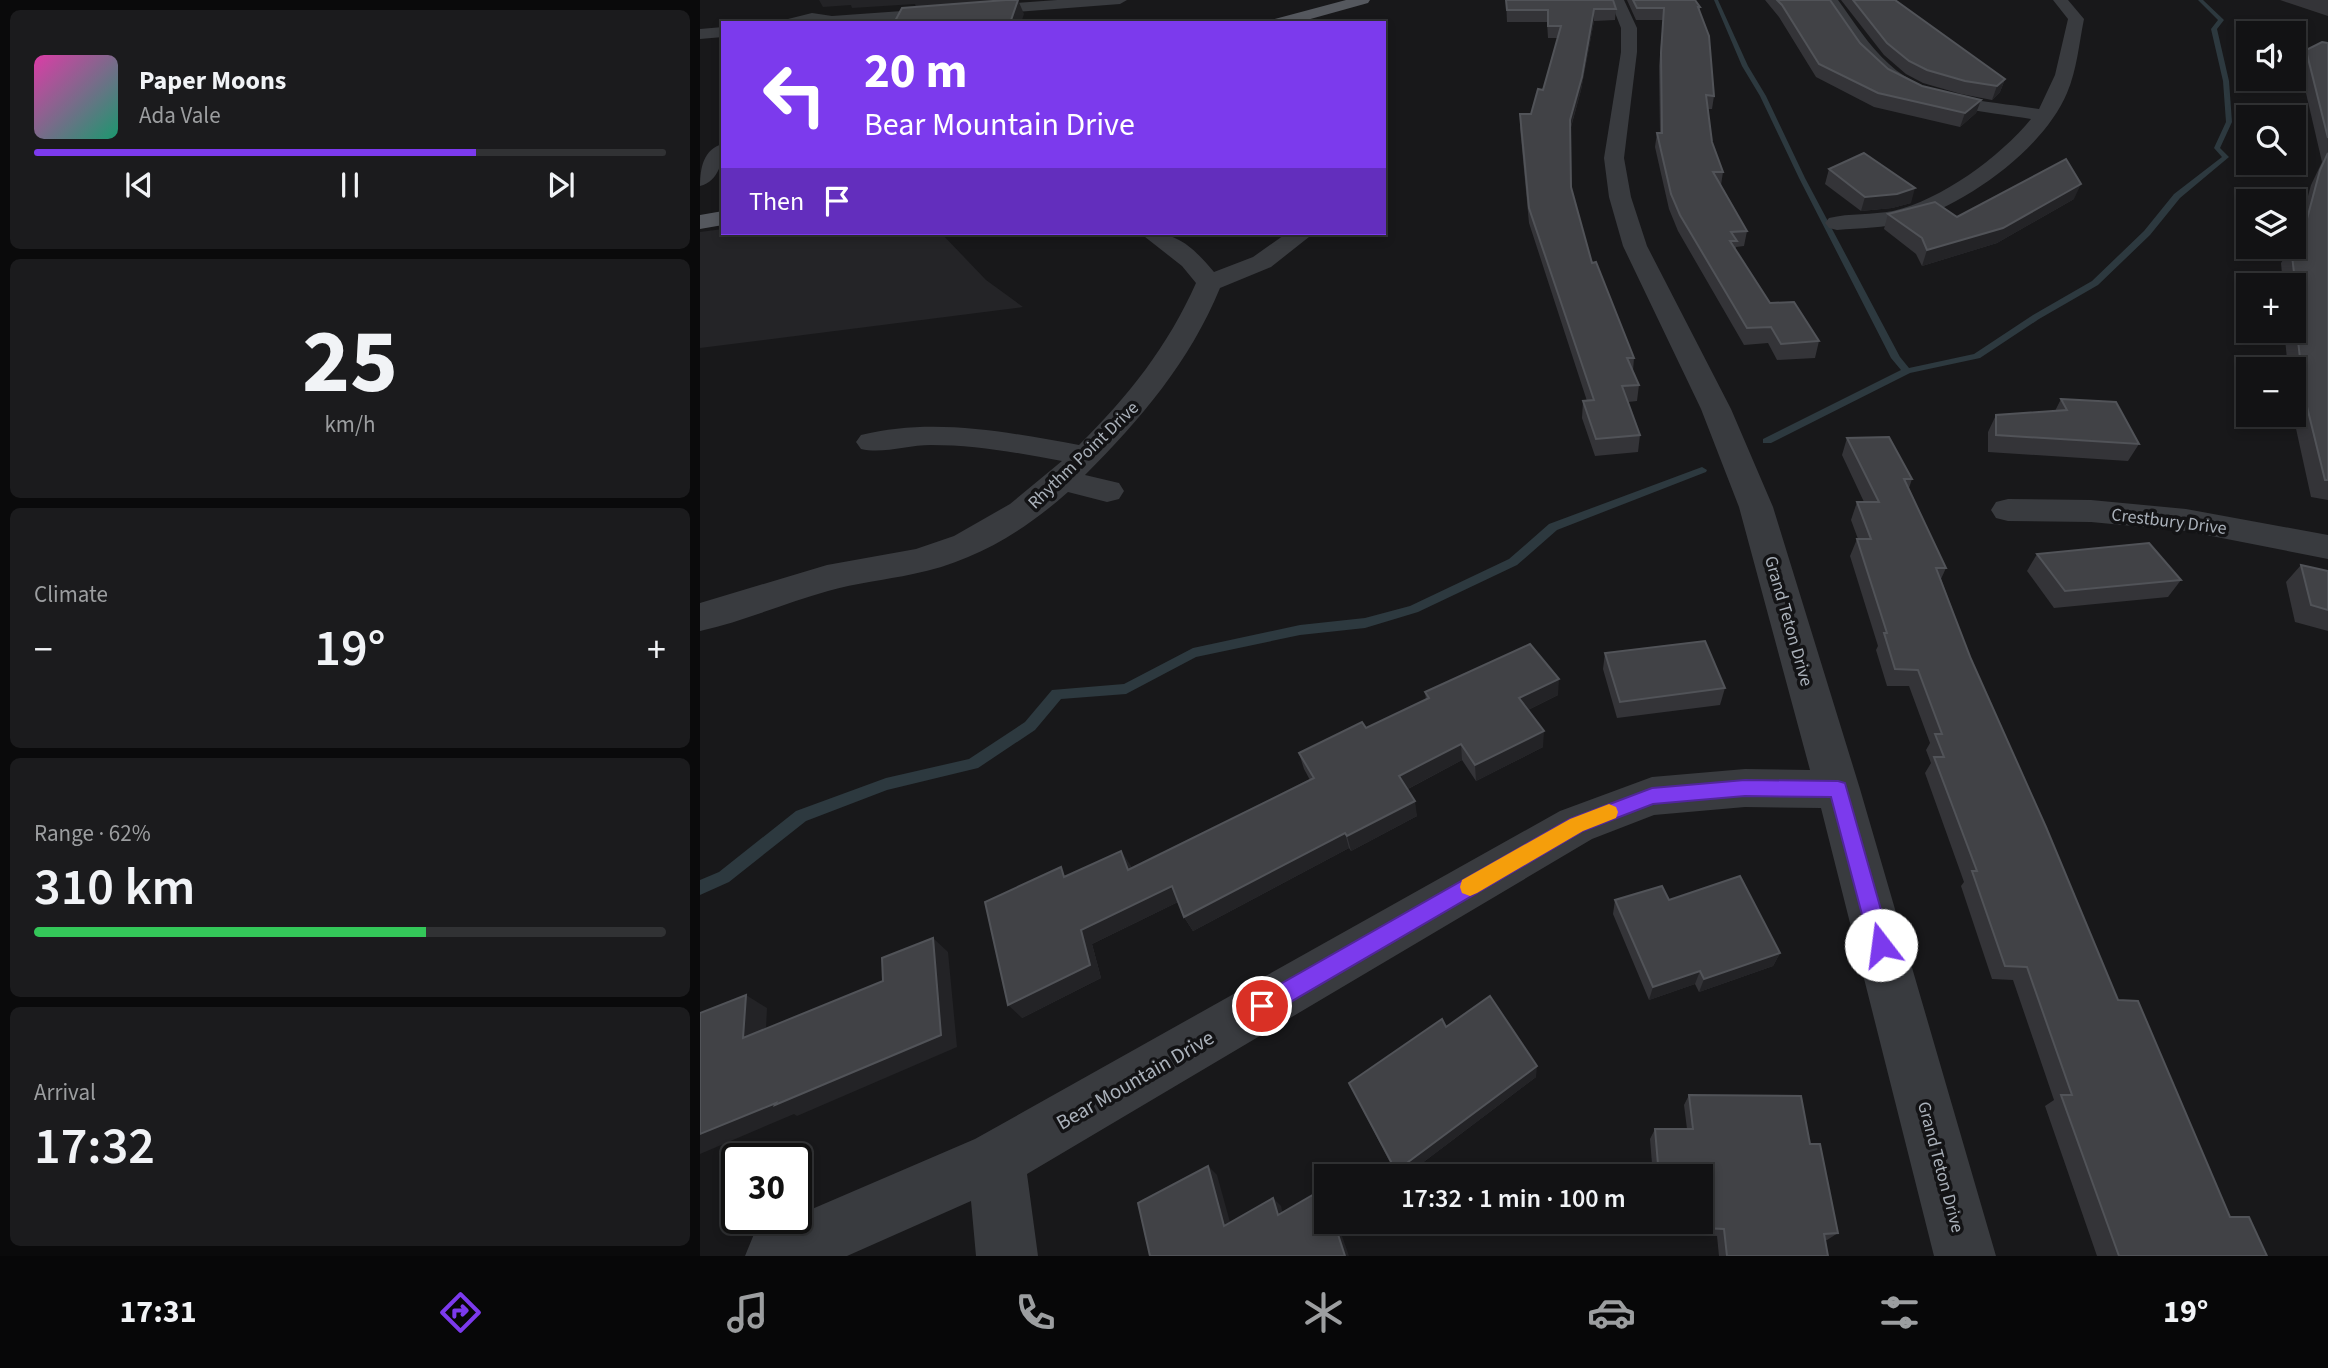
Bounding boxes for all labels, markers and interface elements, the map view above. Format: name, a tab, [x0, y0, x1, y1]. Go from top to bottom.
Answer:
map controls	[2236, 21, 2306, 427]
button: sound	[2236, 21, 2306, 91]
text: 20 m	[864, 37, 968, 107]
icon: left	[749, 49, 840, 140]
text: Paper Moons	[139, 62, 286, 99]
text: Ada Vale	[139, 99, 221, 132]
text: Bear Mountain Drive	[864, 102, 1135, 148]
button: search	[2236, 105, 2306, 175]
icon: previous	[120, 166, 158, 204]
icon: pause	[331, 166, 369, 204]
icon: next	[542, 166, 580, 204]
icon: arrive	[818, 182, 856, 220]
text: Then	[749, 183, 804, 220]
button: layers	[2236, 189, 2306, 259]
button: +	[2236, 273, 2306, 343]
text: 25	[302, 298, 398, 427]
button: −	[2236, 357, 2306, 427]
street label: Rhythm Point Drive	[1022, 396, 1144, 515]
text: km/h	[324, 408, 376, 441]
street label: Crestbury Drive	[2110, 502, 2228, 541]
street label: Grand Teton Drive	[1758, 553, 1819, 689]
text: Climate	[34, 578, 108, 611]
text: 19°	[314, 612, 386, 686]
text: −	[34, 623, 53, 677]
text: +	[647, 623, 666, 677]
text: Range · 62%	[34, 817, 151, 850]
text: 310 km	[34, 851, 195, 925]
position arrow	[1844, 908, 1918, 982]
pin	[1232, 976, 1292, 1036]
icon: arrive	[1243, 987, 1281, 1025]
street label: Bear Mountain Drive	[1051, 1023, 1219, 1137]
text: Arrival	[34, 1076, 96, 1109]
street label: Grand Teton Drive	[1911, 1099, 1970, 1235]
text: 17:32	[34, 1110, 155, 1184]
speed limit sign: 30	[721, 1143, 812, 1234]
text: 17:32 · 1 min · 100 m	[1401, 1180, 1626, 1217]
icon: directions	[436, 1288, 485, 1337]
icon: music	[723, 1288, 772, 1337]
icon: phone	[1011, 1288, 1060, 1337]
icon: climate	[1299, 1288, 1348, 1337]
icon: car	[1587, 1288, 1636, 1337]
icon: filters	[1875, 1288, 1924, 1337]
text: 17:31	[119, 1289, 197, 1335]
text: 19°	[2163, 1289, 2208, 1335]

